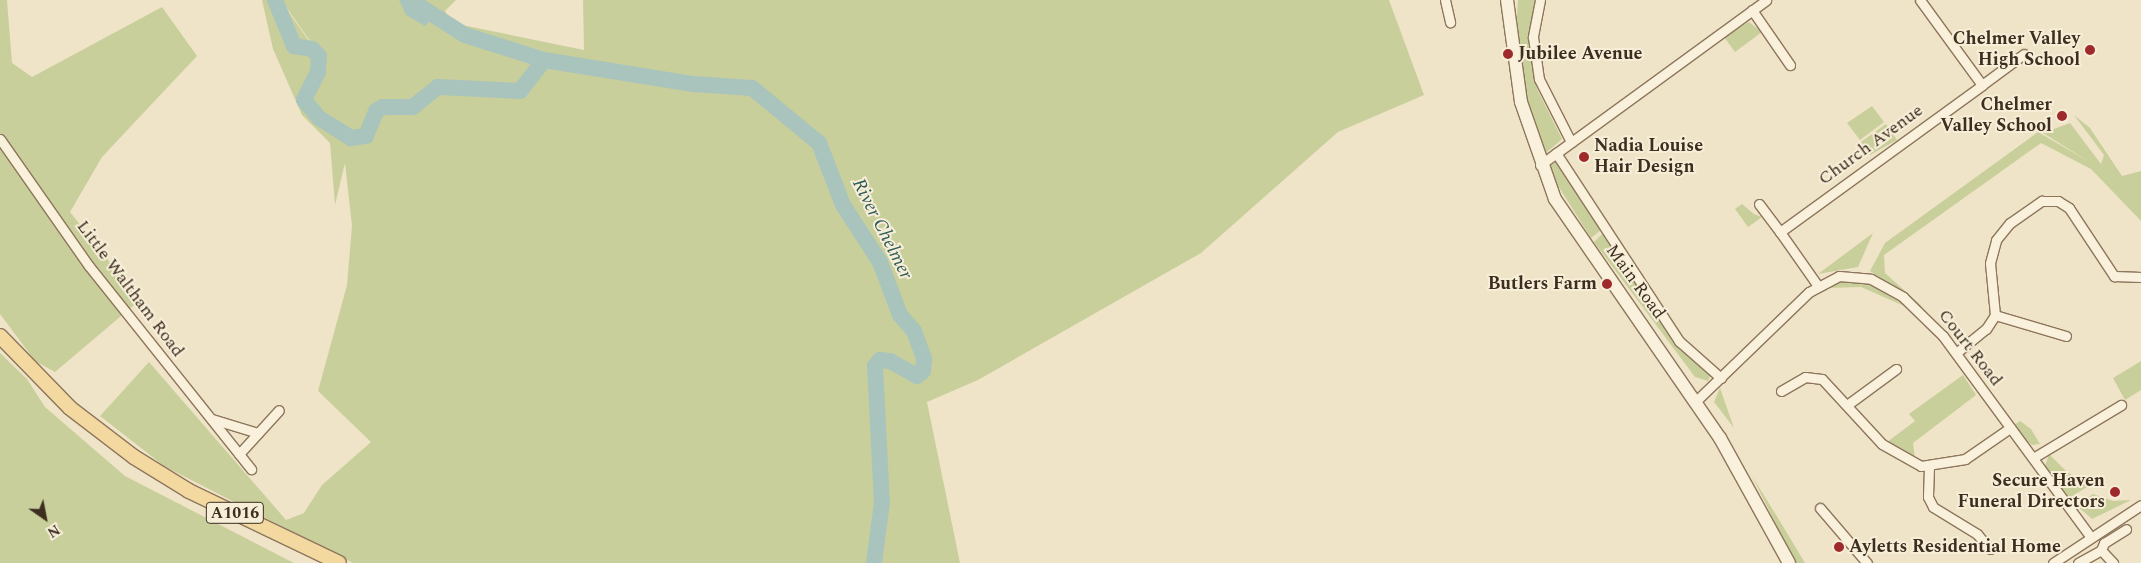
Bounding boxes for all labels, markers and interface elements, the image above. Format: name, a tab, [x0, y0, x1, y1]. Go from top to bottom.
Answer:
place label: Chelmer Valley High School	[1953, 29, 2080, 72]
place label: Jubilee Avenue	[1518, 43, 1643, 65]
marker: Chelmer Valley High School	[2084, 44, 2096, 56]
marker: Jubilee Avenue	[1502, 48, 1514, 60]
place label: Chelmer Valley School	[1940, 95, 2052, 138]
street label: Church Avenue	[1815, 100, 1927, 190]
marker: Chelmer Valley School	[2056, 110, 2068, 122]
place label: Nadia Louise Hair Design	[1594, 136, 1703, 178]
marker: Nadia Louise Hair Design	[1578, 151, 1590, 163]
water label: River Chelmer	[847, 175, 917, 283]
street label: Little Waltham Road	[72, 216, 188, 362]
street label: Main Road	[1601, 240, 1669, 324]
place label: Butlers Farm	[1488, 273, 1597, 295]
marker: Butlers Farm	[1601, 278, 1613, 290]
street label: Court Road	[1933, 305, 2007, 391]
place label: Secure Haven Funeral Directors	[1958, 471, 2105, 514]
marker: Secure Haven Funeral Directors	[2109, 486, 2121, 498]
north arrow	[20, 493, 70, 543]
road number: A1016	[205, 499, 265, 526]
text: N	[43, 519, 64, 543]
place label: Ayletts Residential Home	[1849, 536, 2061, 558]
marker: Ayletts Residential Home	[1833, 541, 1845, 553]

